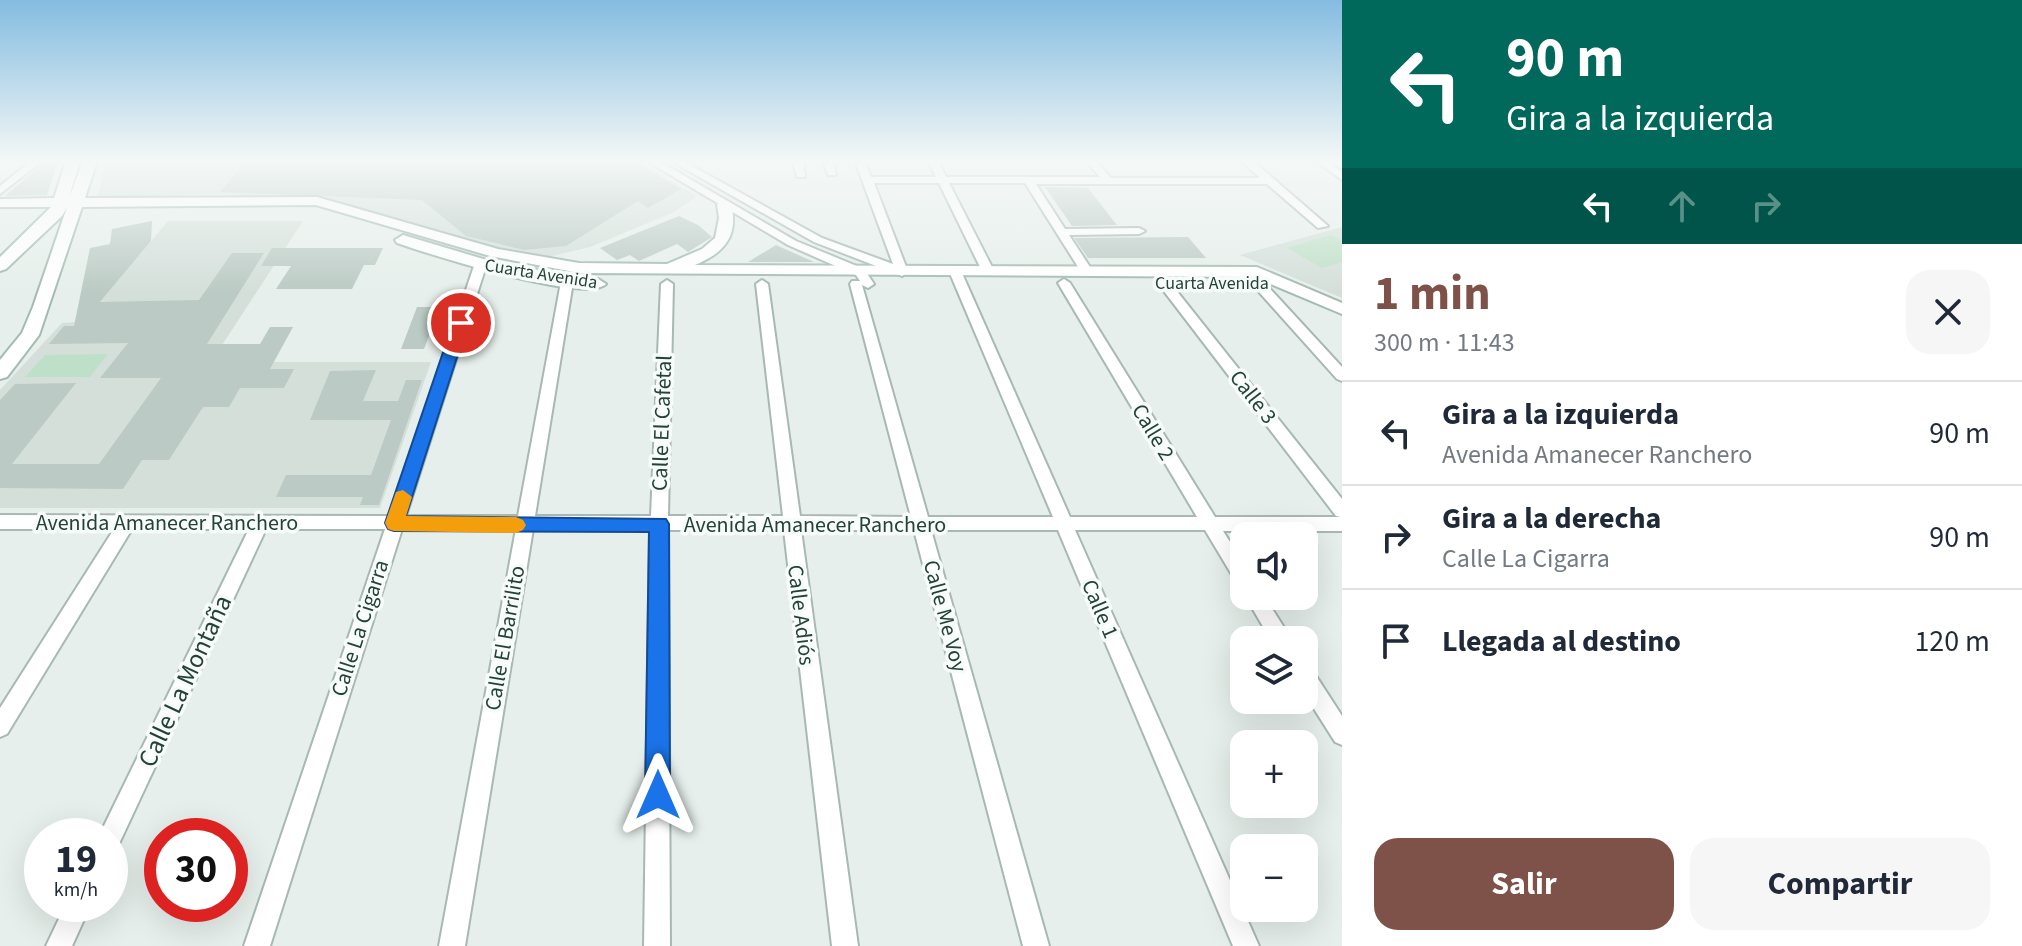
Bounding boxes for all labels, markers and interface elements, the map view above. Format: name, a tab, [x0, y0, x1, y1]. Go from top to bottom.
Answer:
text: 90 m	[1506, 19, 1624, 98]
icon: left	[1374, 32, 1478, 136]
text: Gira a la izquierda	[1506, 93, 1774, 144]
icon: left	[1576, 184, 1620, 228]
icon: ahead	[1660, 184, 1704, 228]
icon: right	[1744, 184, 1788, 228]
street label: Cuarta Avenida	[483, 253, 599, 295]
text: 1 min	[1374, 260, 1491, 328]
button: close	[1906, 270, 1990, 354]
street label: Cuarta Avenida	[1155, 271, 1269, 296]
pin	[427, 289, 495, 357]
icon: arrive	[439, 301, 483, 345]
text: 300 m · 11:43	[1374, 324, 1515, 361]
street label: Calle El Cafetal	[644, 354, 680, 492]
street label: Calle 3	[1222, 363, 1284, 431]
text: Gira a la izquierda	[1442, 393, 1679, 436]
street label: Calle 2	[1124, 398, 1182, 466]
icon: left	[1374, 411, 1418, 455]
text: 90 m	[1929, 412, 1990, 455]
text: Avenida Amanecer Ranchero	[1442, 436, 1752, 473]
text: Gira a la derecha	[1442, 497, 1661, 540]
street label: Avenida Amanecer Ranchero	[36, 507, 298, 539]
street label: Avenida Amanecer Ranchero	[684, 509, 946, 541]
icon: right	[1374, 515, 1418, 559]
text: 90 m	[1929, 516, 1990, 559]
map controls	[1230, 522, 1318, 922]
button: sound	[1230, 522, 1318, 610]
text: Calle La Cigarra	[1442, 540, 1610, 577]
street label: Calle La Cigarra	[323, 556, 397, 700]
street label: Calle Me Voy	[915, 557, 975, 676]
street label: Calle El Barrilito	[477, 563, 533, 713]
street label: Calle Adiós	[779, 563, 823, 667]
street label: Calle 1	[1073, 575, 1127, 643]
street label: Calle La Montaña	[129, 589, 241, 773]
icon: arrive	[1374, 619, 1418, 663]
text: Llegada al destino	[1442, 620, 1681, 663]
text: 120 m	[1914, 620, 1990, 663]
button: layers	[1230, 626, 1318, 714]
button: +	[1230, 730, 1318, 818]
position arrow	[616, 753, 700, 837]
speed limit sign: 30	[144, 818, 248, 922]
text: 19	[55, 831, 97, 888]
button: −	[1230, 834, 1318, 922]
button: Salir	[1374, 838, 1674, 930]
button: Compartir	[1690, 838, 1990, 930]
text: km/h	[54, 876, 98, 904]

